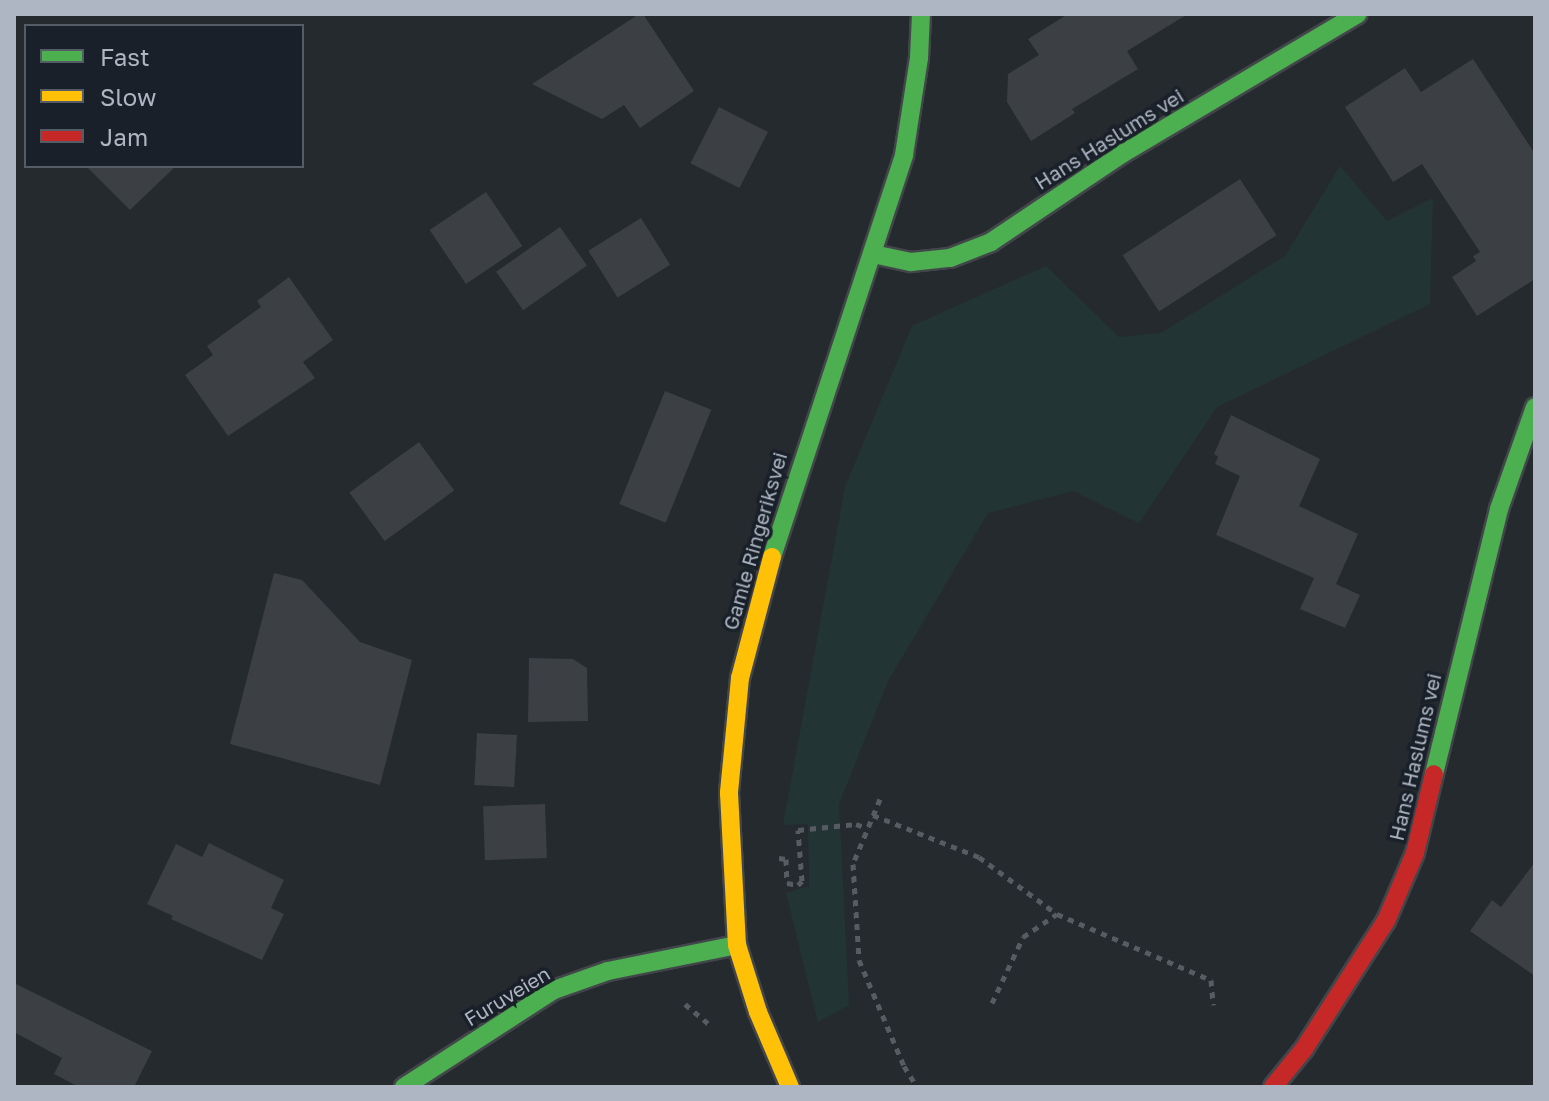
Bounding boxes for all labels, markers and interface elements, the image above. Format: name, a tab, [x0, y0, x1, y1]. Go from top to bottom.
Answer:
legend	[24, 24, 304, 168]
text: Fast	[100, 42, 150, 71]
text: Slow	[100, 82, 156, 111]
street label: Hans Haslums vei	[1030, 83, 1188, 195]
text: Jam	[100, 122, 148, 151]
street label: Gamle Ringeriksvei	[718, 449, 792, 633]
street label: Hans Haslums vei	[1384, 671, 1446, 843]
street label: Furuveien	[460, 961, 554, 1031]

